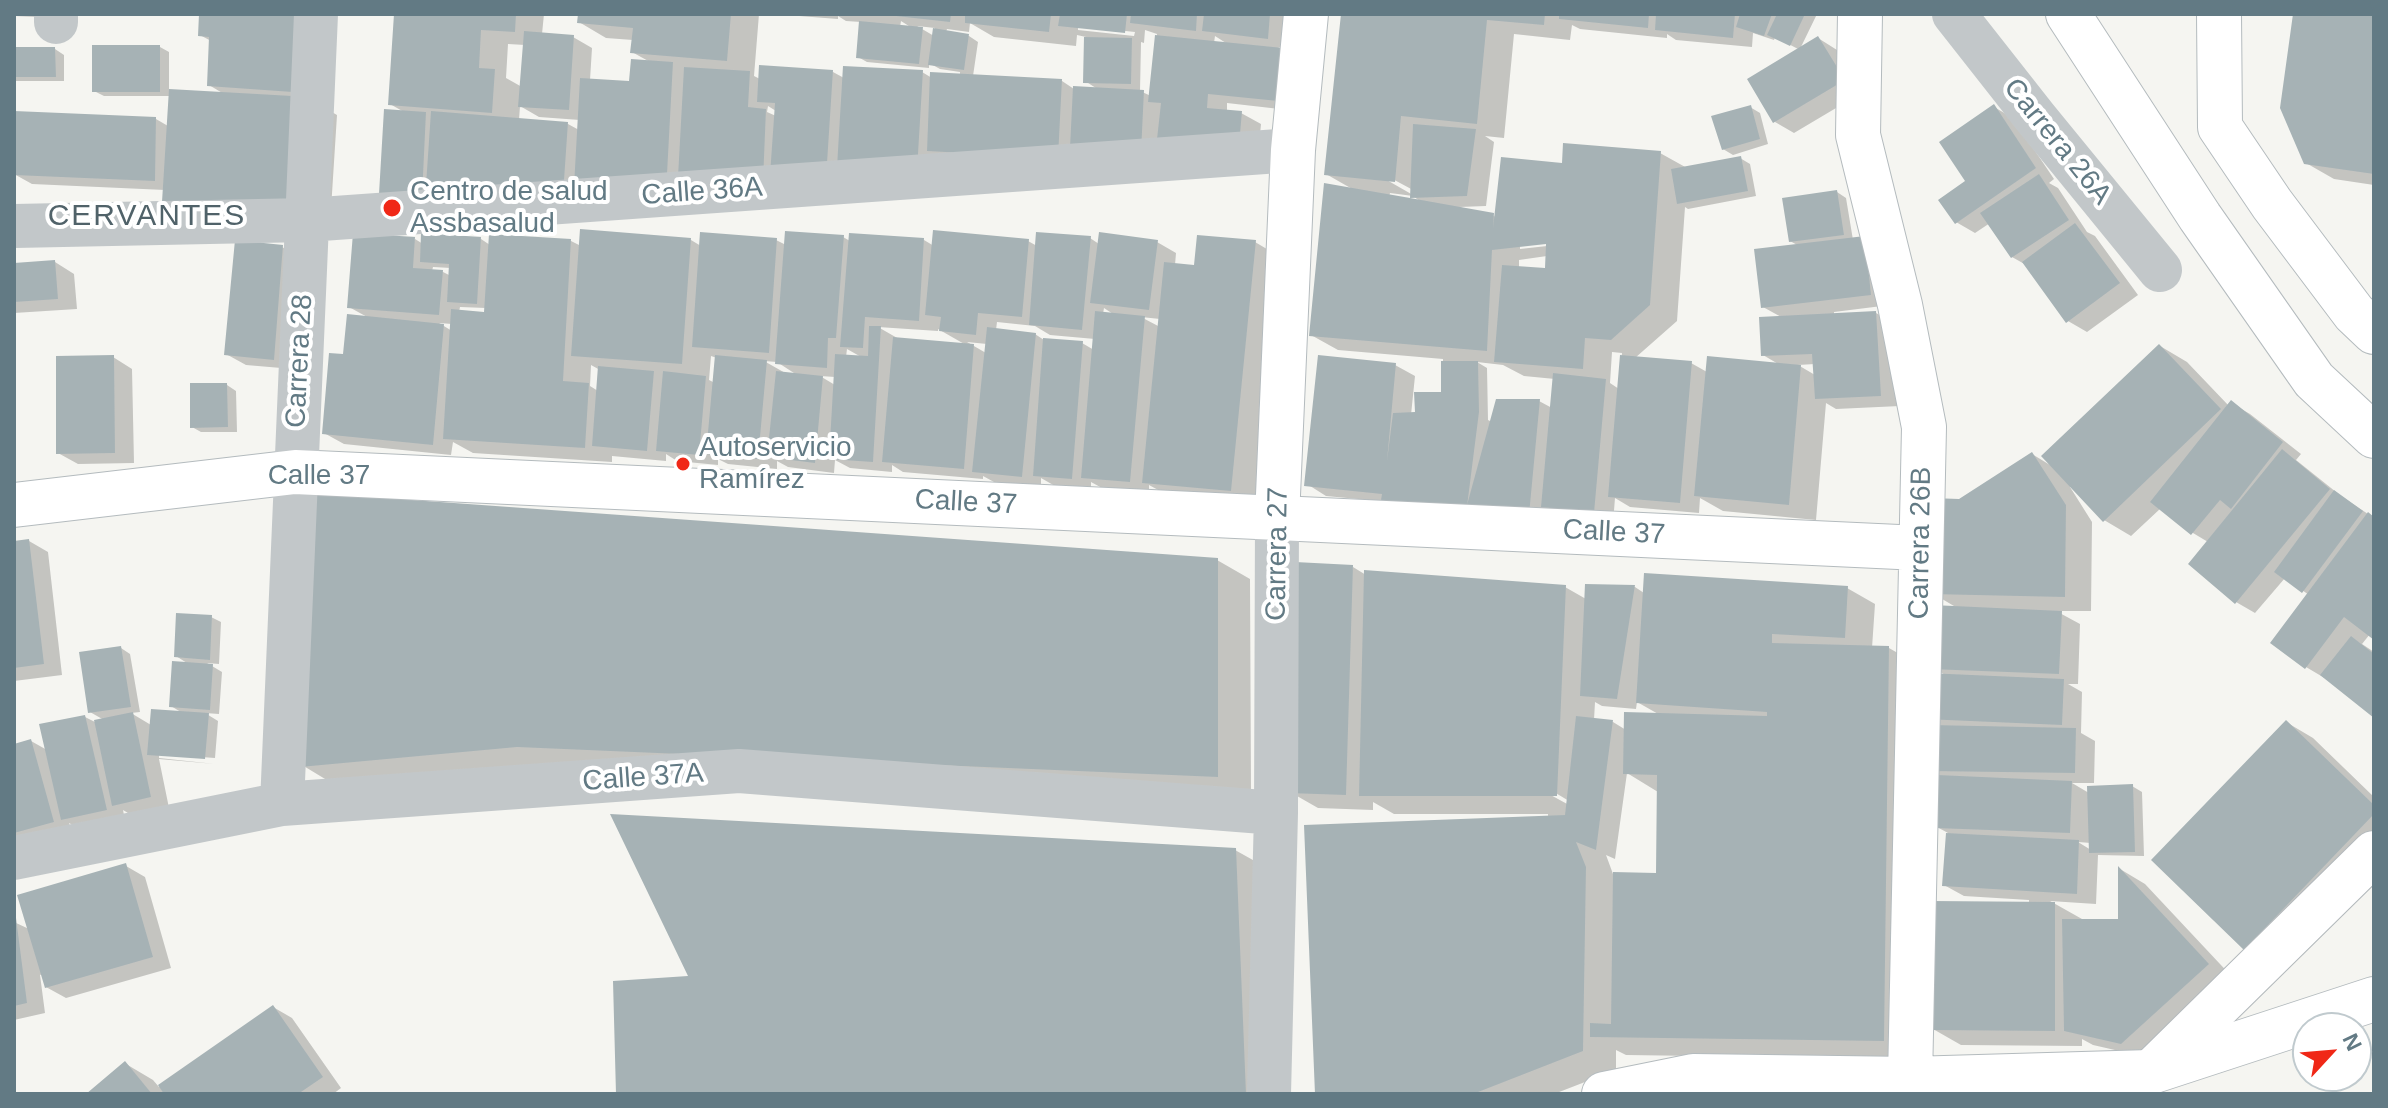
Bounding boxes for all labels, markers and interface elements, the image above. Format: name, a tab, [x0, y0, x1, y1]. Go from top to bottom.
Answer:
street label: Carrera 26A	[1996, 72, 2118, 212]
street label: Calle 36A	[640, 171, 764, 213]
place label: Centro de salud Assbasalud	[410, 175, 608, 241]
marker: Centro de salud Assbasalud	[381, 197, 403, 219]
district label: CERVANTES	[48, 199, 246, 235]
street label: Carrera 28	[280, 293, 320, 429]
place label: Autoservicio Ramírez	[699, 431, 852, 497]
marker: Autoservicio Ramírez	[674, 455, 692, 473]
street label: Calle 37	[268, 459, 370, 493]
street label: Carrera 26B	[1903, 466, 1939, 620]
street label: Calle 37	[914, 484, 1018, 522]
street label: Carrera 27	[1260, 487, 1296, 621]
street label: Calle 37	[1562, 514, 1666, 552]
street label: Calle 37A	[581, 757, 705, 799]
north arrow	[2292, 1012, 2372, 1092]
text: N	[2338, 1030, 2367, 1055]

